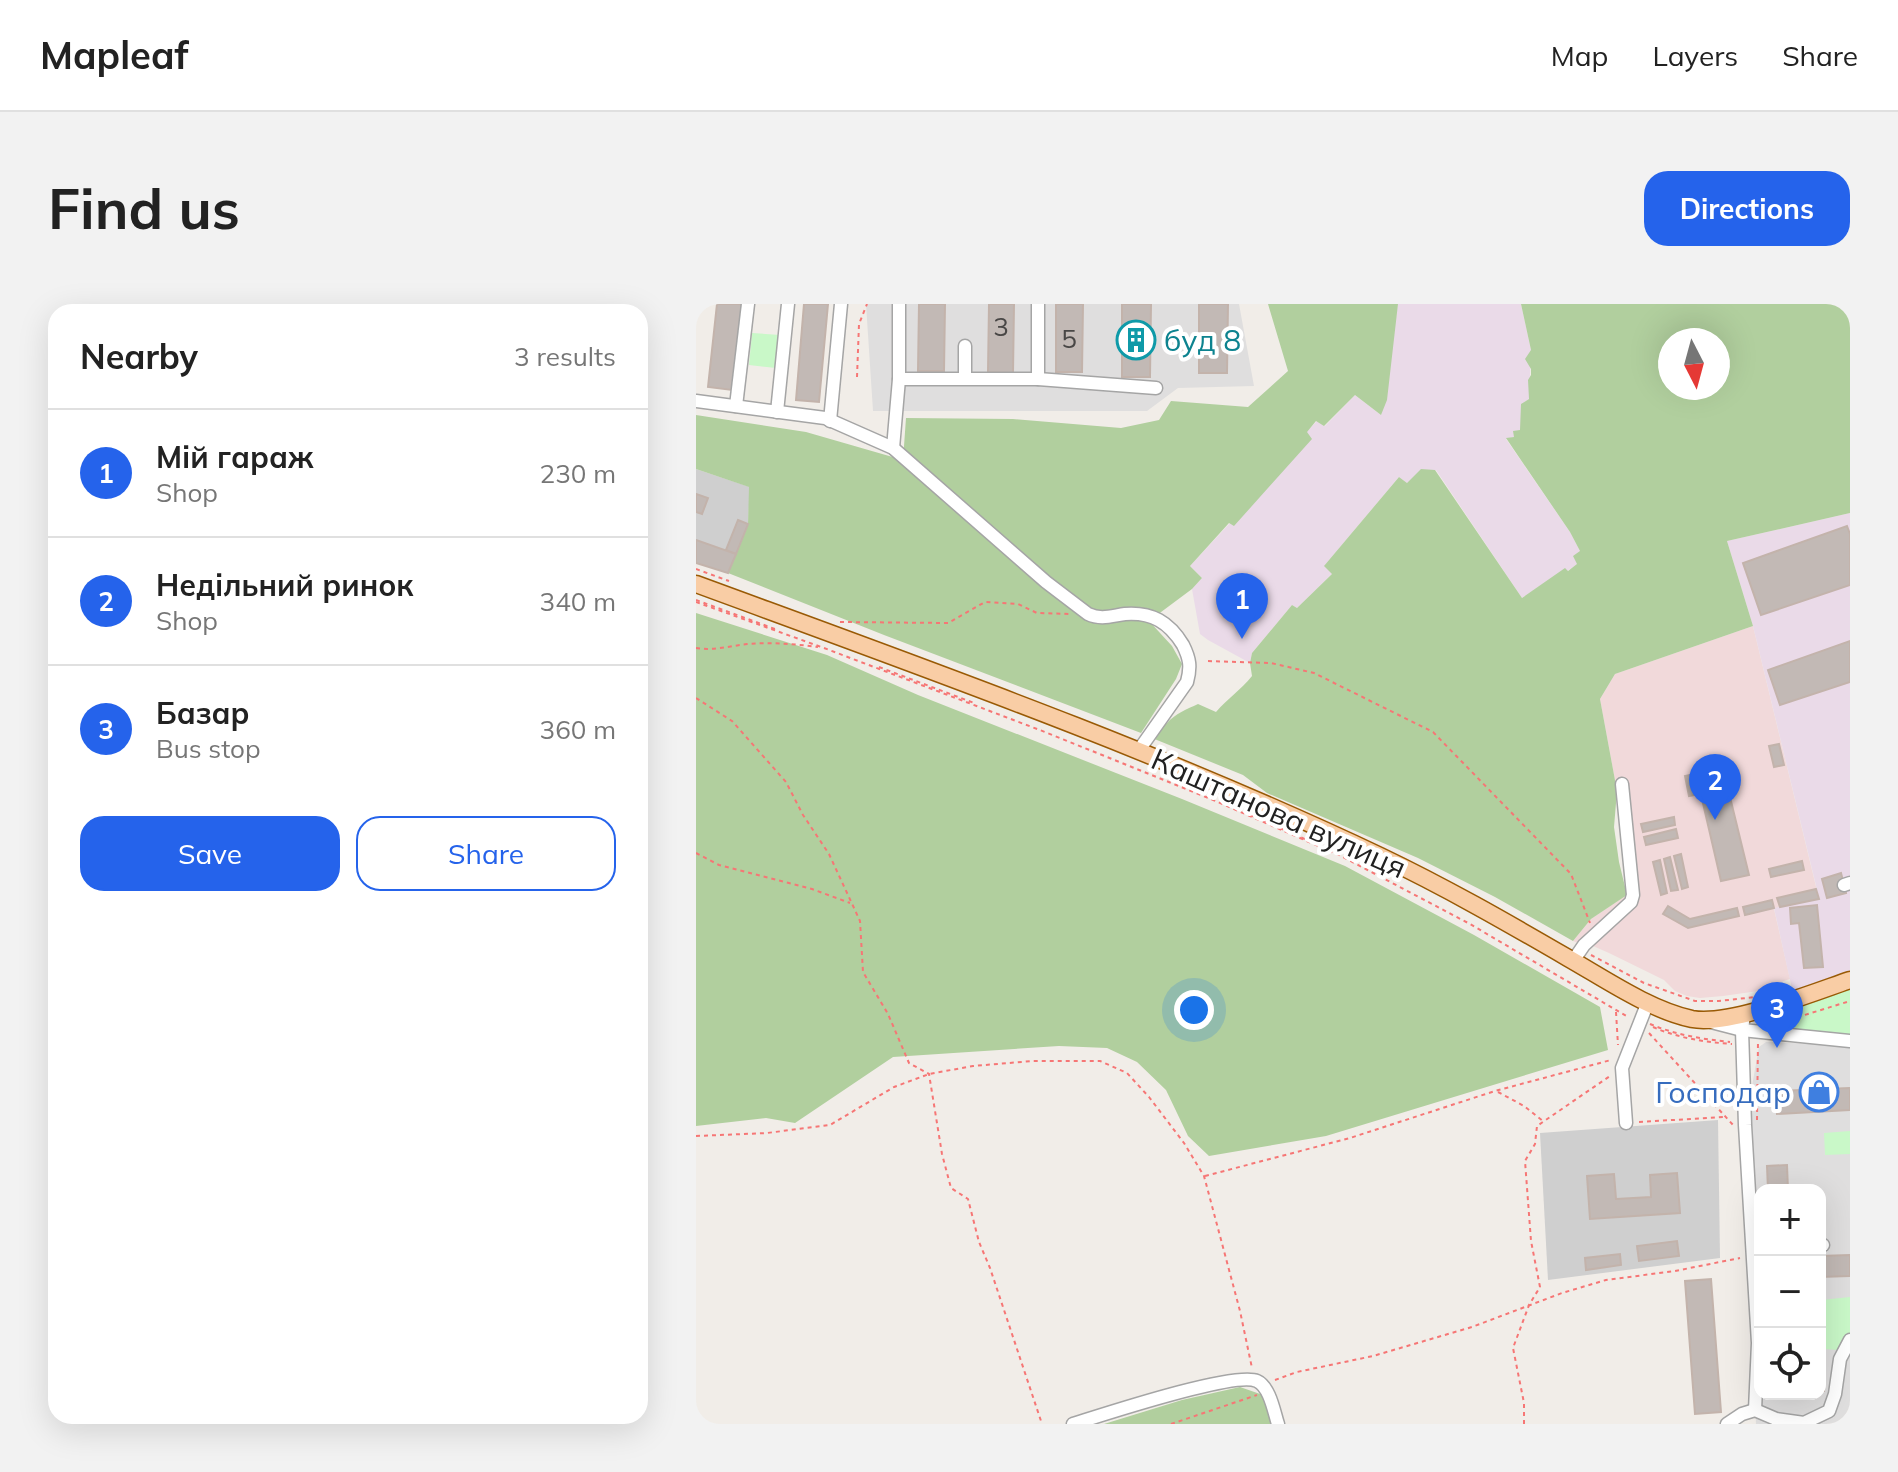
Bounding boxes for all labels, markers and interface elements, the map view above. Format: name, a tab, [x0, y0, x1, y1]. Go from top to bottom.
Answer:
text: Mapleaf	[40, 31, 188, 79]
text: Map	[1551, 38, 1608, 73]
text: Layers	[1652, 38, 1738, 73]
text: Share	[1782, 38, 1858, 73]
button: Directions	[1644, 171, 1850, 246]
text: Find us	[48, 173, 240, 243]
house number: 3	[993, 310, 1009, 343]
building icon: буд 8	[1115, 319, 1157, 361]
place label: буд 8	[1164, 321, 1241, 359]
house number: 5	[1061, 322, 1077, 355]
north arrow	[1658, 328, 1730, 400]
text: Nearby	[80, 335, 198, 378]
text: 3 results	[514, 340, 616, 373]
text: Мій гараж	[156, 438, 314, 476]
text: 1	[98, 457, 114, 490]
text: 230 m	[540, 457, 616, 490]
text: Shop	[156, 476, 218, 509]
text: Недільний ринок	[156, 566, 413, 604]
pin: 1	[1216, 573, 1268, 639]
text: 2	[98, 585, 114, 618]
text: 340 m	[540, 585, 616, 618]
text: Shop	[156, 604, 218, 637]
text: Базар	[156, 694, 250, 732]
text: 3	[98, 713, 114, 746]
text: 360 m	[540, 713, 616, 746]
text: Bus stop	[156, 732, 261, 765]
street label: Каштанова вулиця	[1146, 740, 1412, 886]
pin: 2	[1689, 754, 1741, 820]
button: Save	[80, 816, 340, 891]
button: Share	[356, 816, 616, 891]
pin: 3	[1751, 982, 1803, 1048]
your location	[1174, 990, 1214, 1030]
shop icon: Господар	[1798, 1071, 1840, 1113]
place label: Господар	[1655, 1073, 1791, 1111]
map controls	[1754, 1184, 1826, 1400]
button: +	[1754, 1184, 1826, 1256]
button: −	[1754, 1256, 1826, 1328]
button: locate	[1754, 1328, 1826, 1400]

